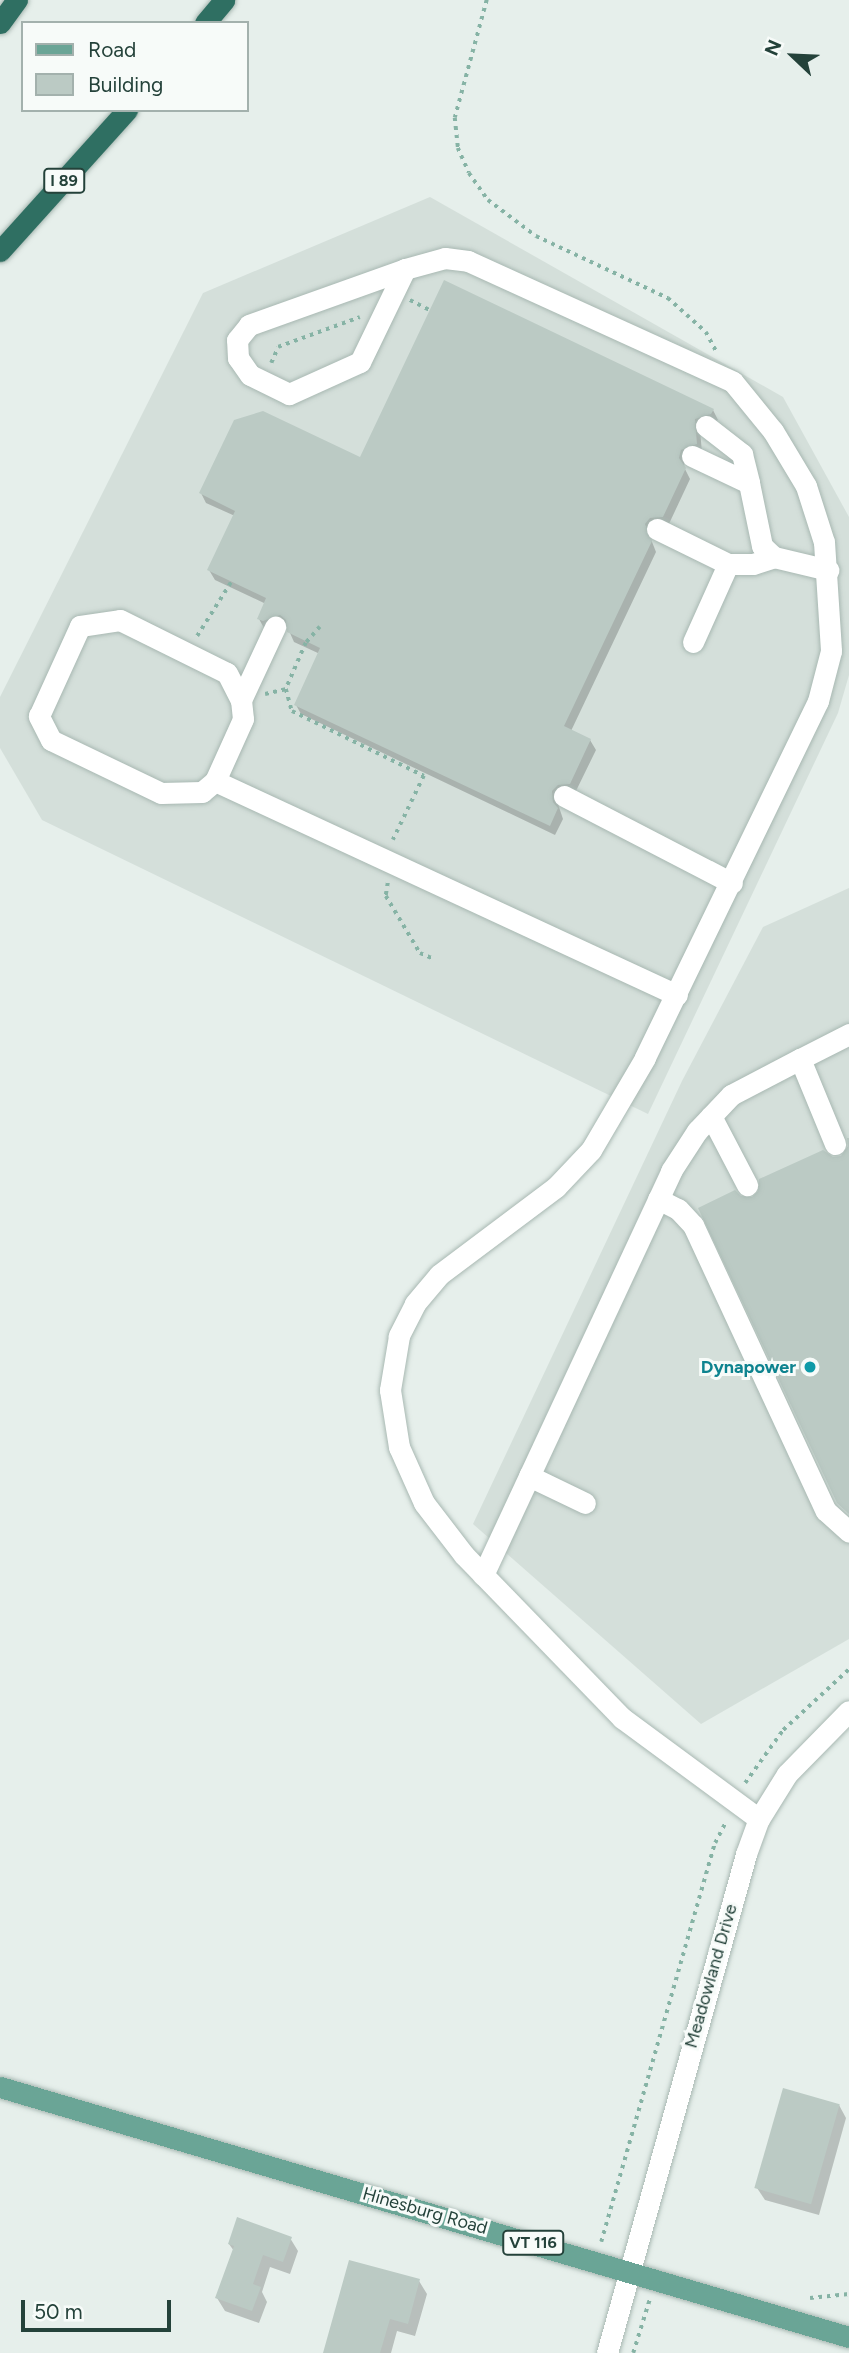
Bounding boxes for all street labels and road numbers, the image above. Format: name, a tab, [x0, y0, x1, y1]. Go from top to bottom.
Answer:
road number: I 89	[43, 168, 85, 194]
street label: Meadowland Drive	[680, 1901, 742, 2051]
street label: Hinesburg Road	[360, 2183, 490, 2239]
road number: VT 116	[502, 2230, 564, 2256]

